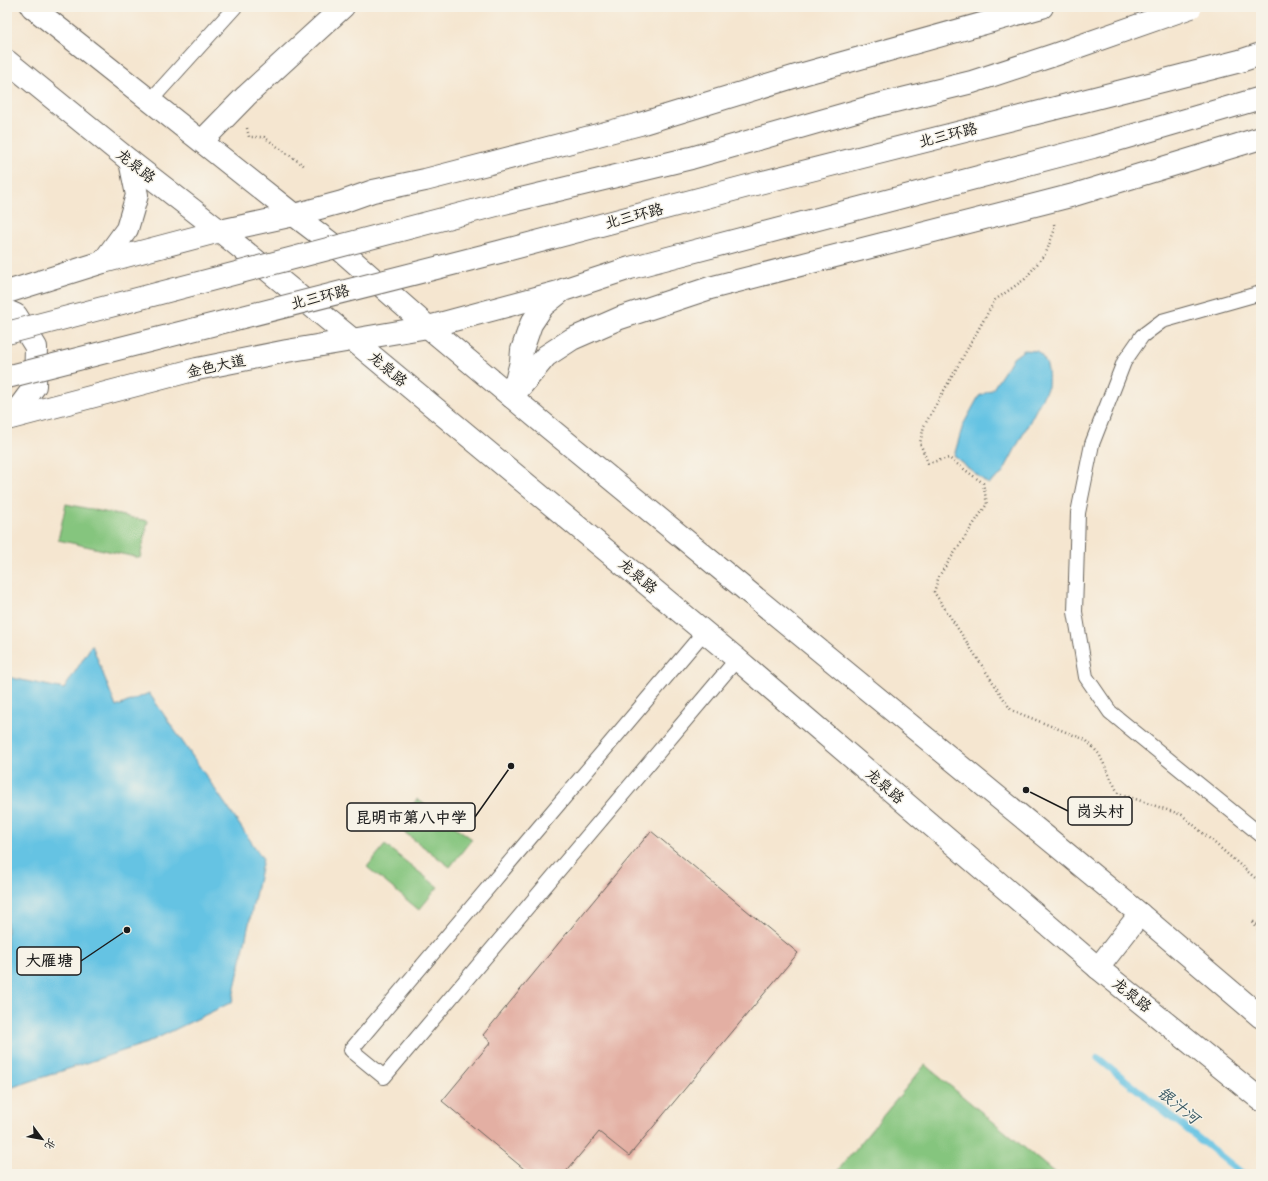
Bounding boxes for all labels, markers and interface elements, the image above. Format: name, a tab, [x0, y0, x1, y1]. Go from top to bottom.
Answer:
street label: 北三环路	[917, 119, 980, 155]
street label: 龙泉路	[110, 145, 159, 190]
street label: 北三环路	[603, 200, 666, 236]
street label: 北三环路	[289, 281, 352, 317]
street label: 龙泉路	[362, 348, 411, 393]
street label: 金色大道	[185, 351, 248, 385]
street label: 龙泉路	[612, 555, 661, 600]
street label: 龙泉路	[859, 764, 908, 811]
callout: 岗头村	[1068, 797, 1132, 825]
text: 岗头村	[1076, 802, 1124, 825]
callout: 昆明市第八中学	[347, 803, 475, 831]
text: 昆明市第八中学	[355, 808, 467, 831]
callout: 大雁塘	[17, 947, 81, 975]
text: 大雁塘	[25, 951, 73, 974]
street label: 龙泉路	[1106, 974, 1155, 1019]
water label: 银汁河	[1152, 1083, 1206, 1133]
north arrow	[22, 1119, 62, 1159]
text: 北	[39, 1134, 58, 1152]

